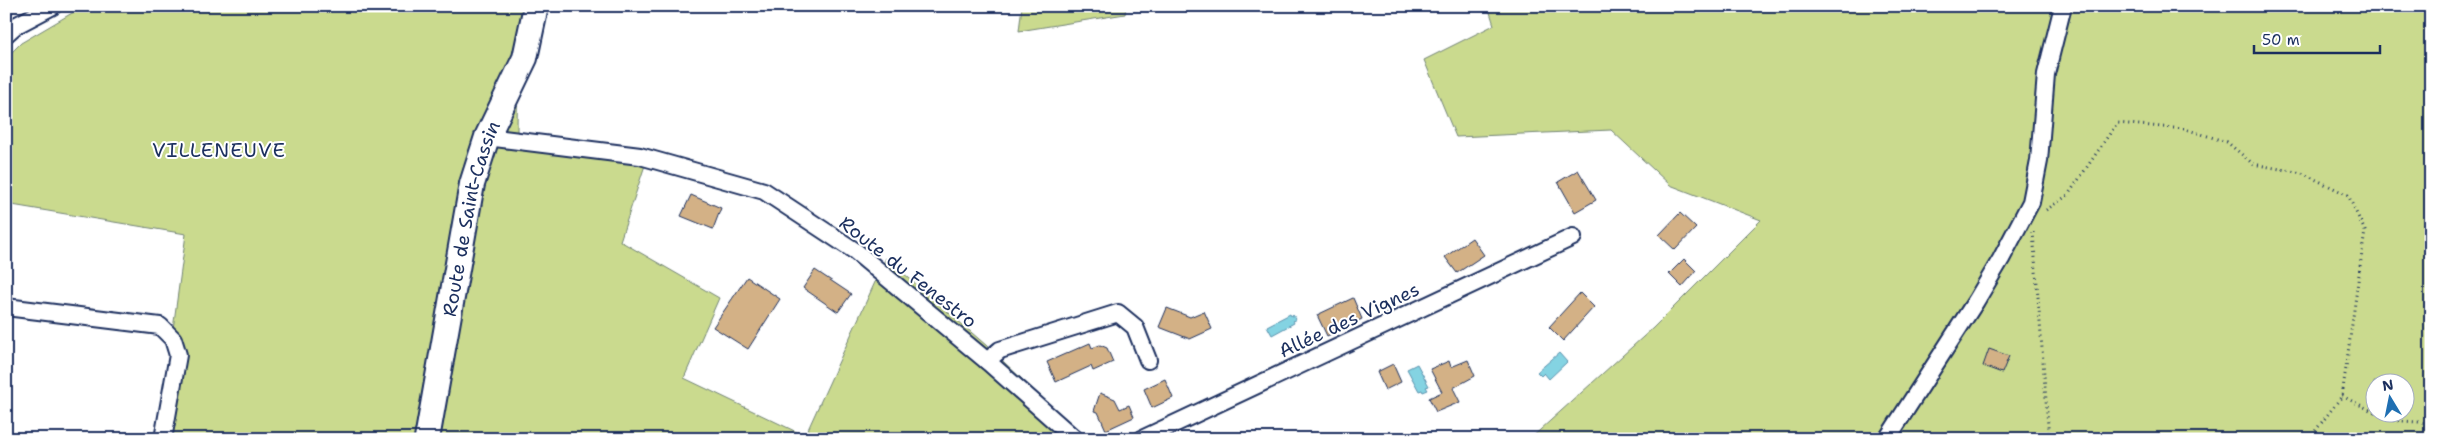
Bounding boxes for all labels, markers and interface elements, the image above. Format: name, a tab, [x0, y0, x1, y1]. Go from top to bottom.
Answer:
scale bar	[2254, 22, 2381, 54]
text: 50 m	[2262, 30, 2300, 50]
street label: Route de Saint-Cassin	[436, 116, 506, 318]
district label: VILLENEUVE	[152, 137, 286, 163]
street label: Route du Fenestro	[834, 210, 982, 334]
street label: Allée des Vignes	[1275, 277, 1423, 363]
north arrow	[2364, 372, 2414, 422]
text: N	[2381, 375, 2395, 395]

